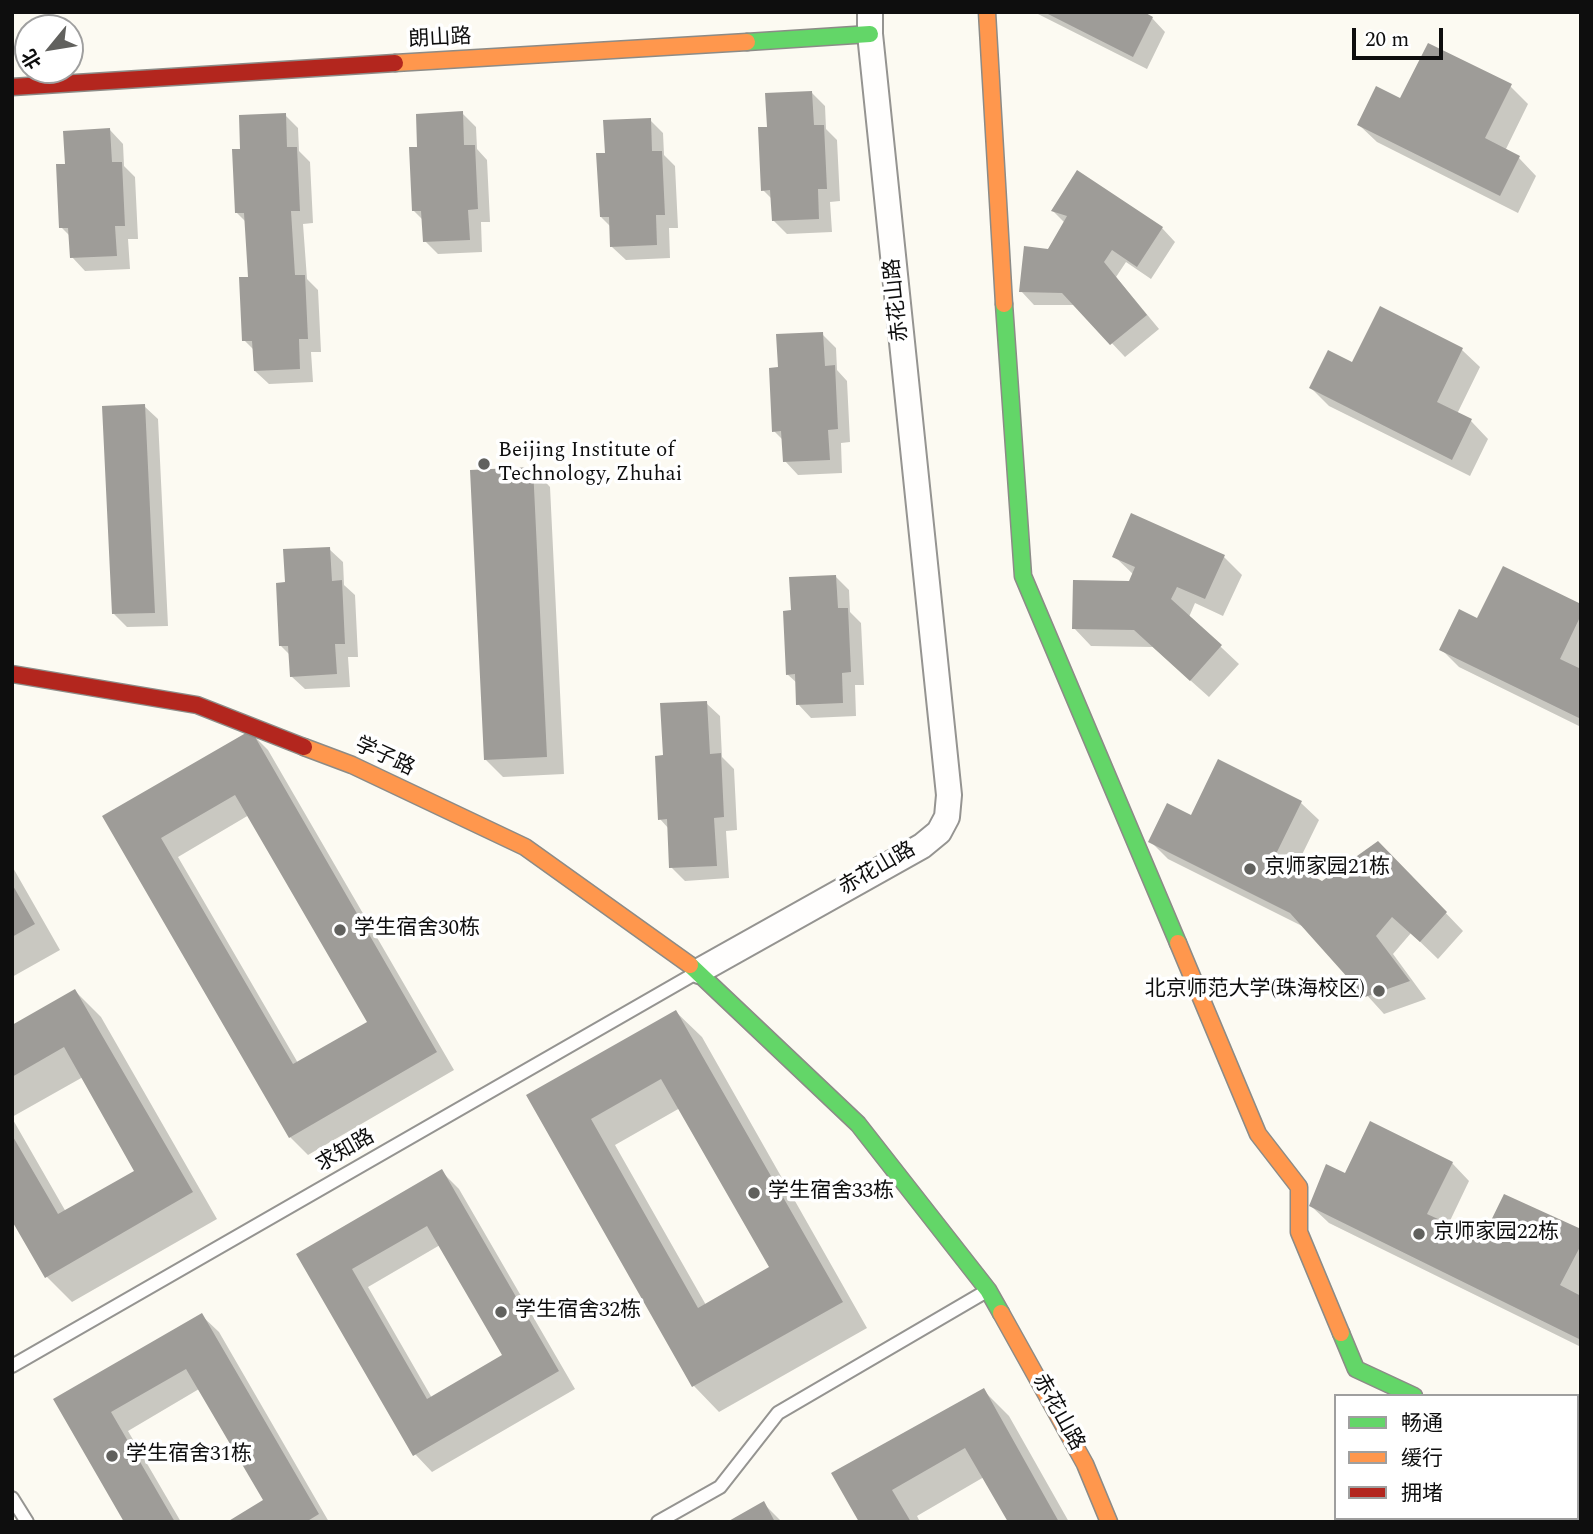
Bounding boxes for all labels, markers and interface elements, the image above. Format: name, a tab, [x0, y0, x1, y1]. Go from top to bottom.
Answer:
north arrow	[14, 14, 84, 84]
scale bar	[1355, 14, 1446, 58]
text: 20 m	[1365, 24, 1409, 56]
street label: 朗山路	[408, 26, 472, 54]
text: 北	[15, 43, 49, 74]
street label: 赤花山路	[881, 257, 915, 343]
place label: Beijing Institute of Technology, Zhuhai	[498, 439, 682, 489]
marker: Beijing Institute of Technology, Zhuhai	[476, 456, 492, 472]
street label: 学子路	[350, 733, 418, 783]
street label: 赤花山路	[835, 838, 921, 902]
place label: 京师家园21栋	[1264, 856, 1390, 882]
marker: 京师家园21栋	[1242, 861, 1258, 877]
place label: 学生宿舍30栋	[354, 917, 480, 943]
marker: 学生宿舍30栋	[332, 922, 348, 938]
place label: 北京师范大学(珠海校区)	[1145, 978, 1365, 1004]
marker: 北京师范大学(珠海校区)	[1371, 983, 1387, 999]
street label: 求知路	[312, 1125, 380, 1179]
place label: 学生宿舍33栋	[768, 1180, 894, 1206]
marker: 学生宿舍33栋	[746, 1185, 762, 1201]
place label: 京师家园22栋	[1433, 1221, 1559, 1247]
marker: 京师家园22栋	[1411, 1226, 1427, 1242]
place label: 学生宿舍32栋	[515, 1299, 641, 1325]
marker: 学生宿舍32栋	[493, 1304, 509, 1320]
street label: 赤花山路	[1026, 1370, 1088, 1456]
legend	[1334, 1394, 1579, 1520]
text: 畅通	[1401, 1408, 1443, 1440]
place label: 学生宿舍31栋	[126, 1443, 252, 1469]
text: 缓行	[1401, 1443, 1443, 1475]
marker: 学生宿舍31栋	[104, 1448, 120, 1464]
text: 拥堵	[1401, 1478, 1443, 1510]

